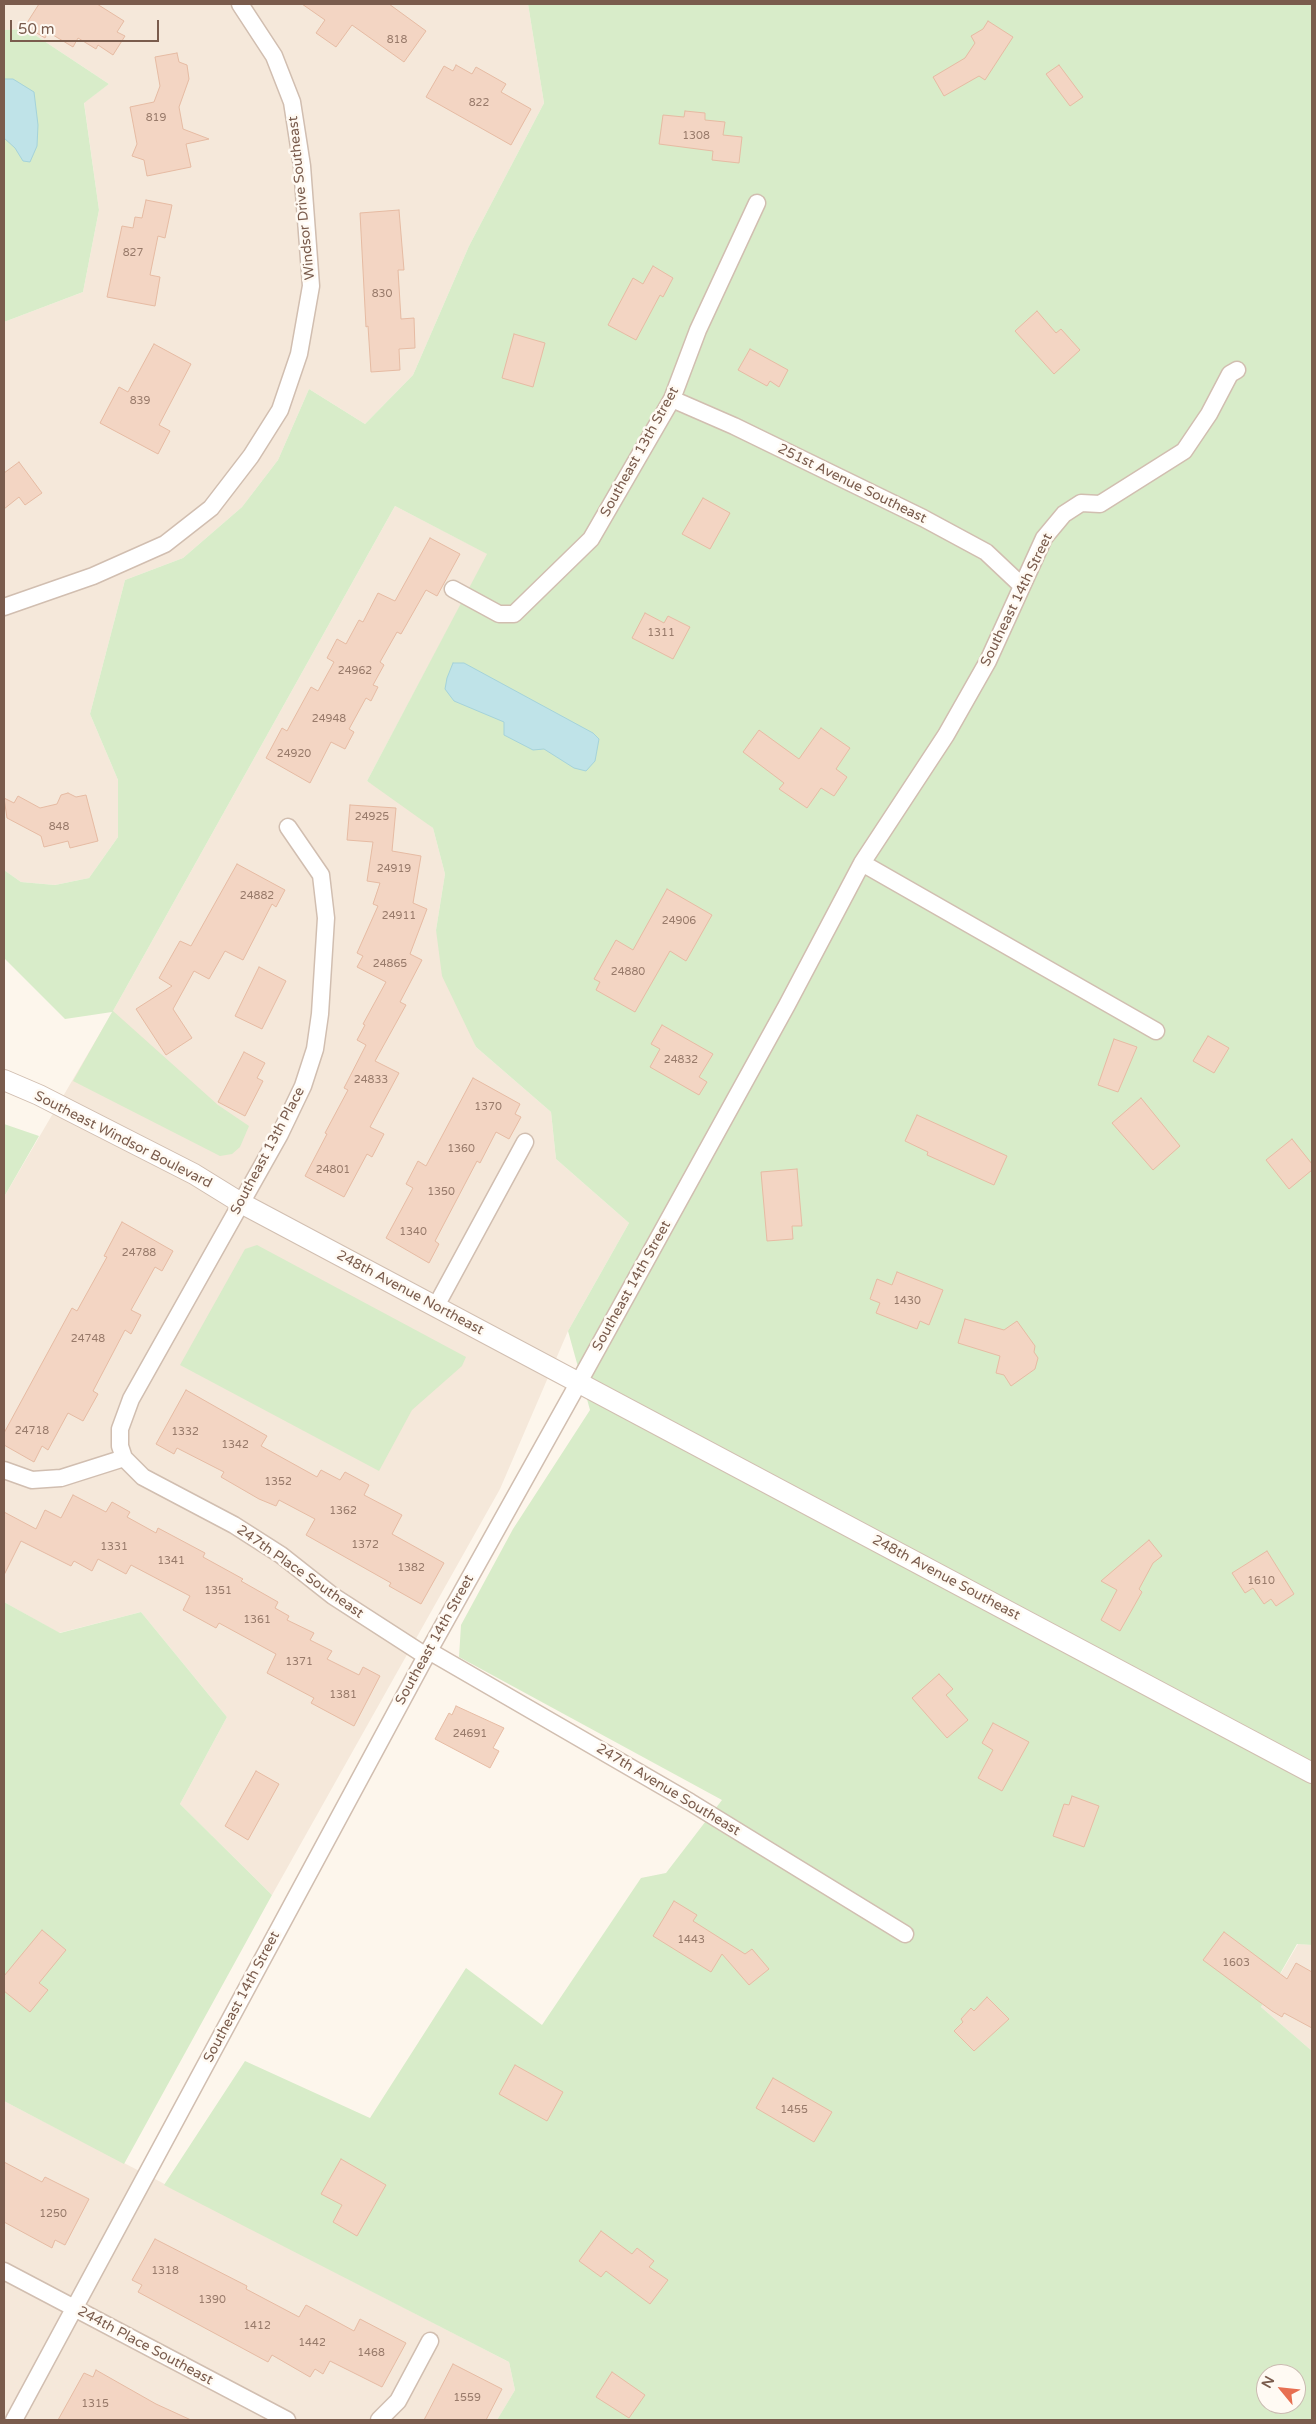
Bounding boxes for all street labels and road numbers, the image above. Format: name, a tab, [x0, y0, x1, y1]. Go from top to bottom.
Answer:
street label: Windsor Drive Southeast	[285, 115, 319, 281]
street label: Southeast 13th Street	[597, 384, 683, 520]
street label: 251st Avenue Southeast	[775, 441, 929, 527]
street label: Southeast 14th Street	[977, 531, 1057, 669]
street label: Southeast 13th Place	[227, 1084, 309, 1218]
street label: Southeast Windsor Boulevard	[31, 1088, 215, 1192]
street label: Southeast 14th Street	[589, 1218, 675, 1354]
street label: 248th Avenue Northeast	[334, 1247, 486, 1339]
street label: 247th Place Southeast	[233, 1522, 367, 1622]
street label: 248th Avenue Southeast	[869, 1532, 1023, 1624]
street label: Southeast 14th Street	[392, 1572, 478, 1708]
street label: 247th Avenue Southeast	[593, 1740, 743, 1840]
street label: Southeast 14th Street	[200, 1929, 284, 2065]
street label: 244th Place Southeast	[74, 2303, 216, 2389]

